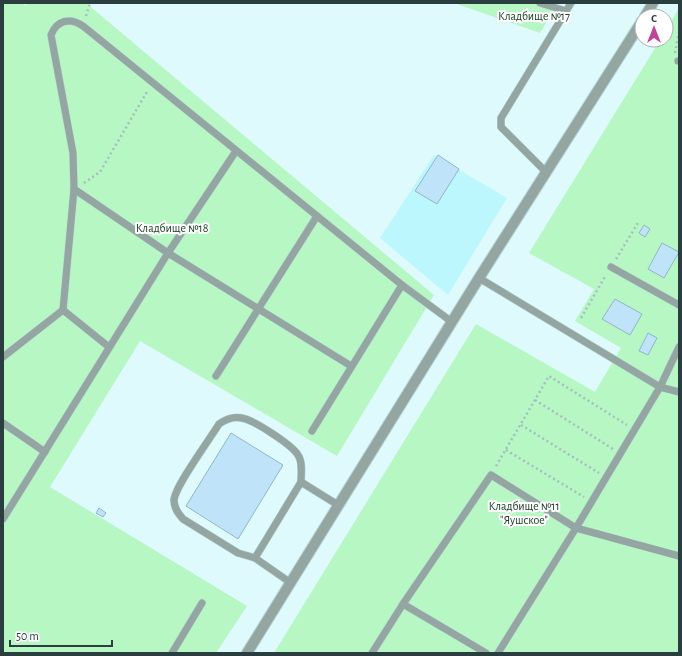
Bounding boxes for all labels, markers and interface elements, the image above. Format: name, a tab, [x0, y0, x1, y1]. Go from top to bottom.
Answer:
north arrow	[634, 8, 674, 48]
park label: Кладбище №17	[498, 10, 570, 22]
text: С	[651, 13, 657, 24]
park label: Кладбище №18	[136, 222, 209, 234]
park label: Кладбище №11 "Яушское"	[488, 500, 560, 527]
scale bar	[10, 622, 112, 648]
text: 50 m	[16, 630, 39, 642]

